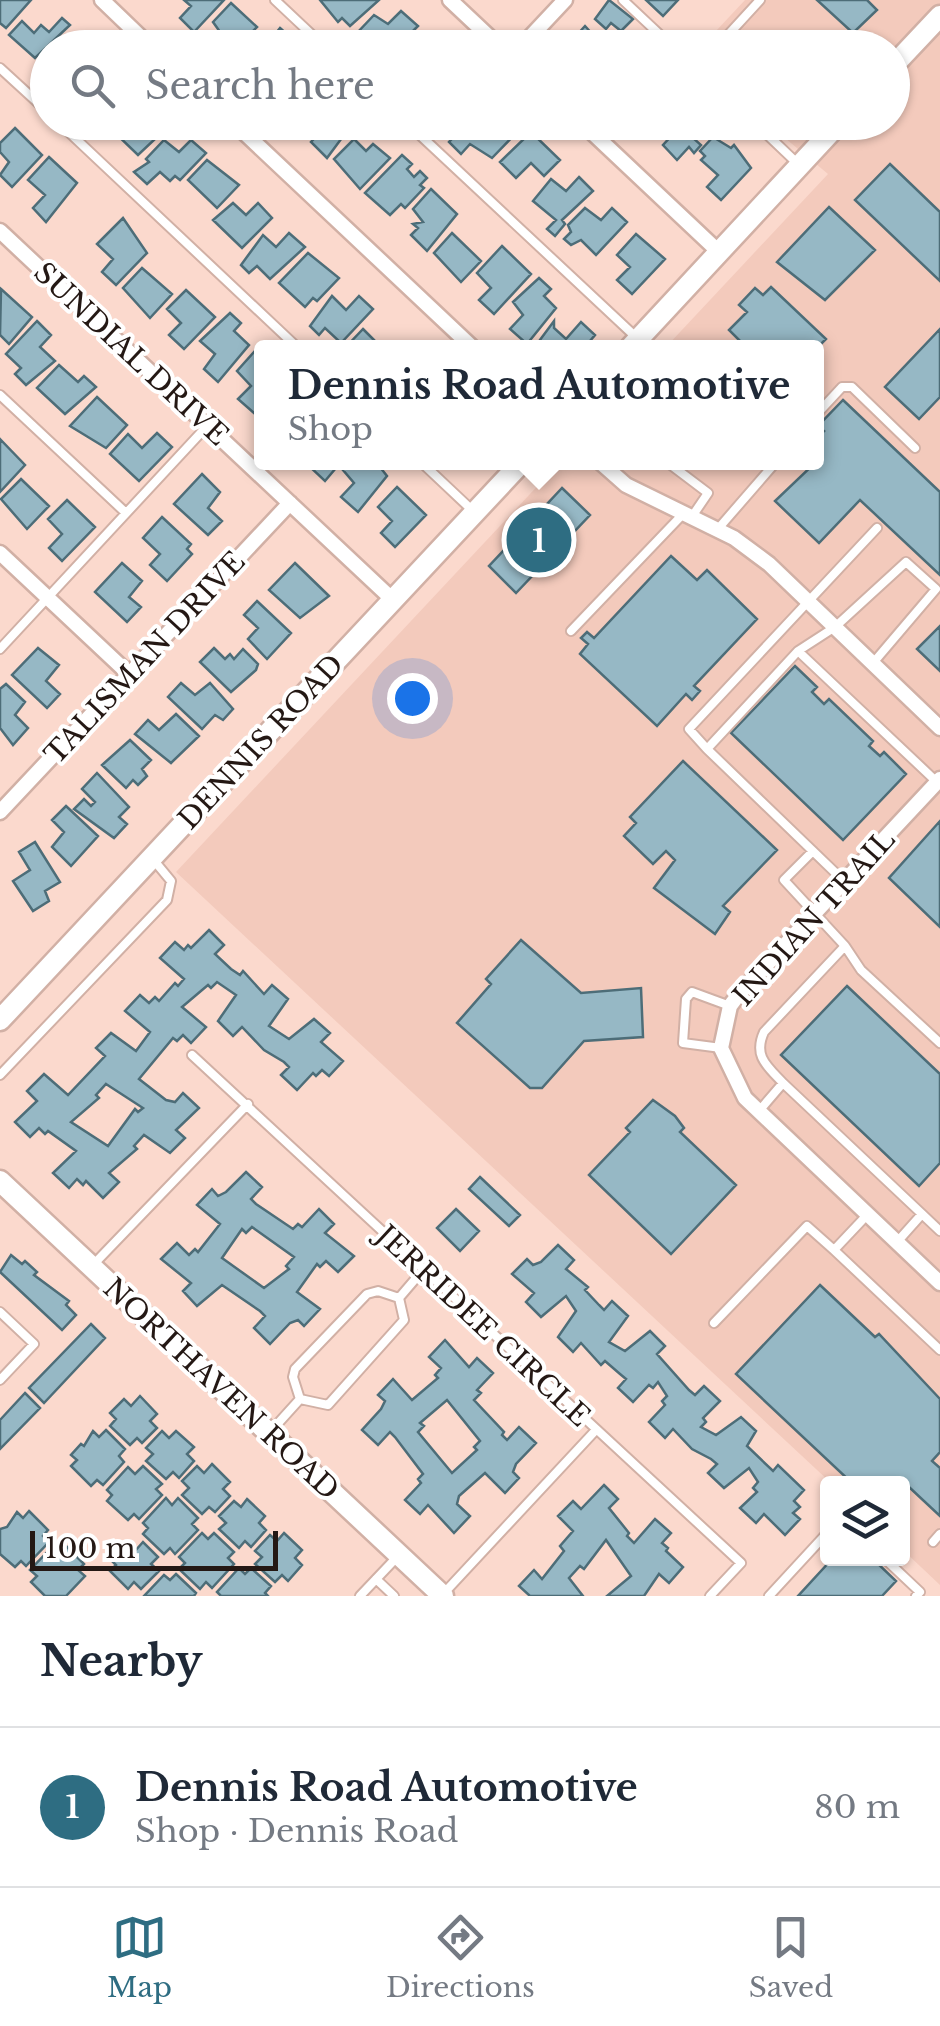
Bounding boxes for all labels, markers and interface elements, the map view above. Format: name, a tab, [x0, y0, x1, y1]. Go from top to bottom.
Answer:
search box	[30, 30, 910, 140]
icon: search	[65, 58, 120, 113]
text: Search here	[145, 62, 375, 109]
street label: SUNDIAL DRIVE	[27, 255, 235, 453]
popup	[254, 340, 824, 470]
text: Dennis Road Automotive	[288, 362, 790, 409]
text: Shop	[288, 409, 373, 449]
pin: 1	[506, 502, 572, 578]
street label: TALISMAN DRIVE	[37, 544, 253, 772]
street label: DENNIS ROAD	[171, 647, 351, 837]
your location	[387, 673, 438, 724]
street label: INDIAN TRAIL	[726, 823, 902, 1013]
street label: JERRIDEE CIRCLE	[366, 1215, 597, 1434]
street label: NORTHAVEN ROAD	[96, 1271, 346, 1507]
map controls	[820, 1476, 910, 1566]
button: layers	[820, 1476, 910, 1566]
scale bar	[30, 1526, 278, 1570]
text: 100 m	[45, 1531, 136, 1566]
text: Nearby	[40, 1635, 203, 1687]
text: Dennis Road Automotive	[135, 1764, 638, 1811]
text: 1	[66, 1787, 79, 1827]
text: 80 m	[814, 1787, 900, 1827]
text: Shop · Dennis Road	[135, 1811, 458, 1851]
tab: Map	[107, 1910, 172, 2005]
tab: Directions	[386, 1910, 535, 2005]
tab: Saved	[749, 1910, 833, 2005]

